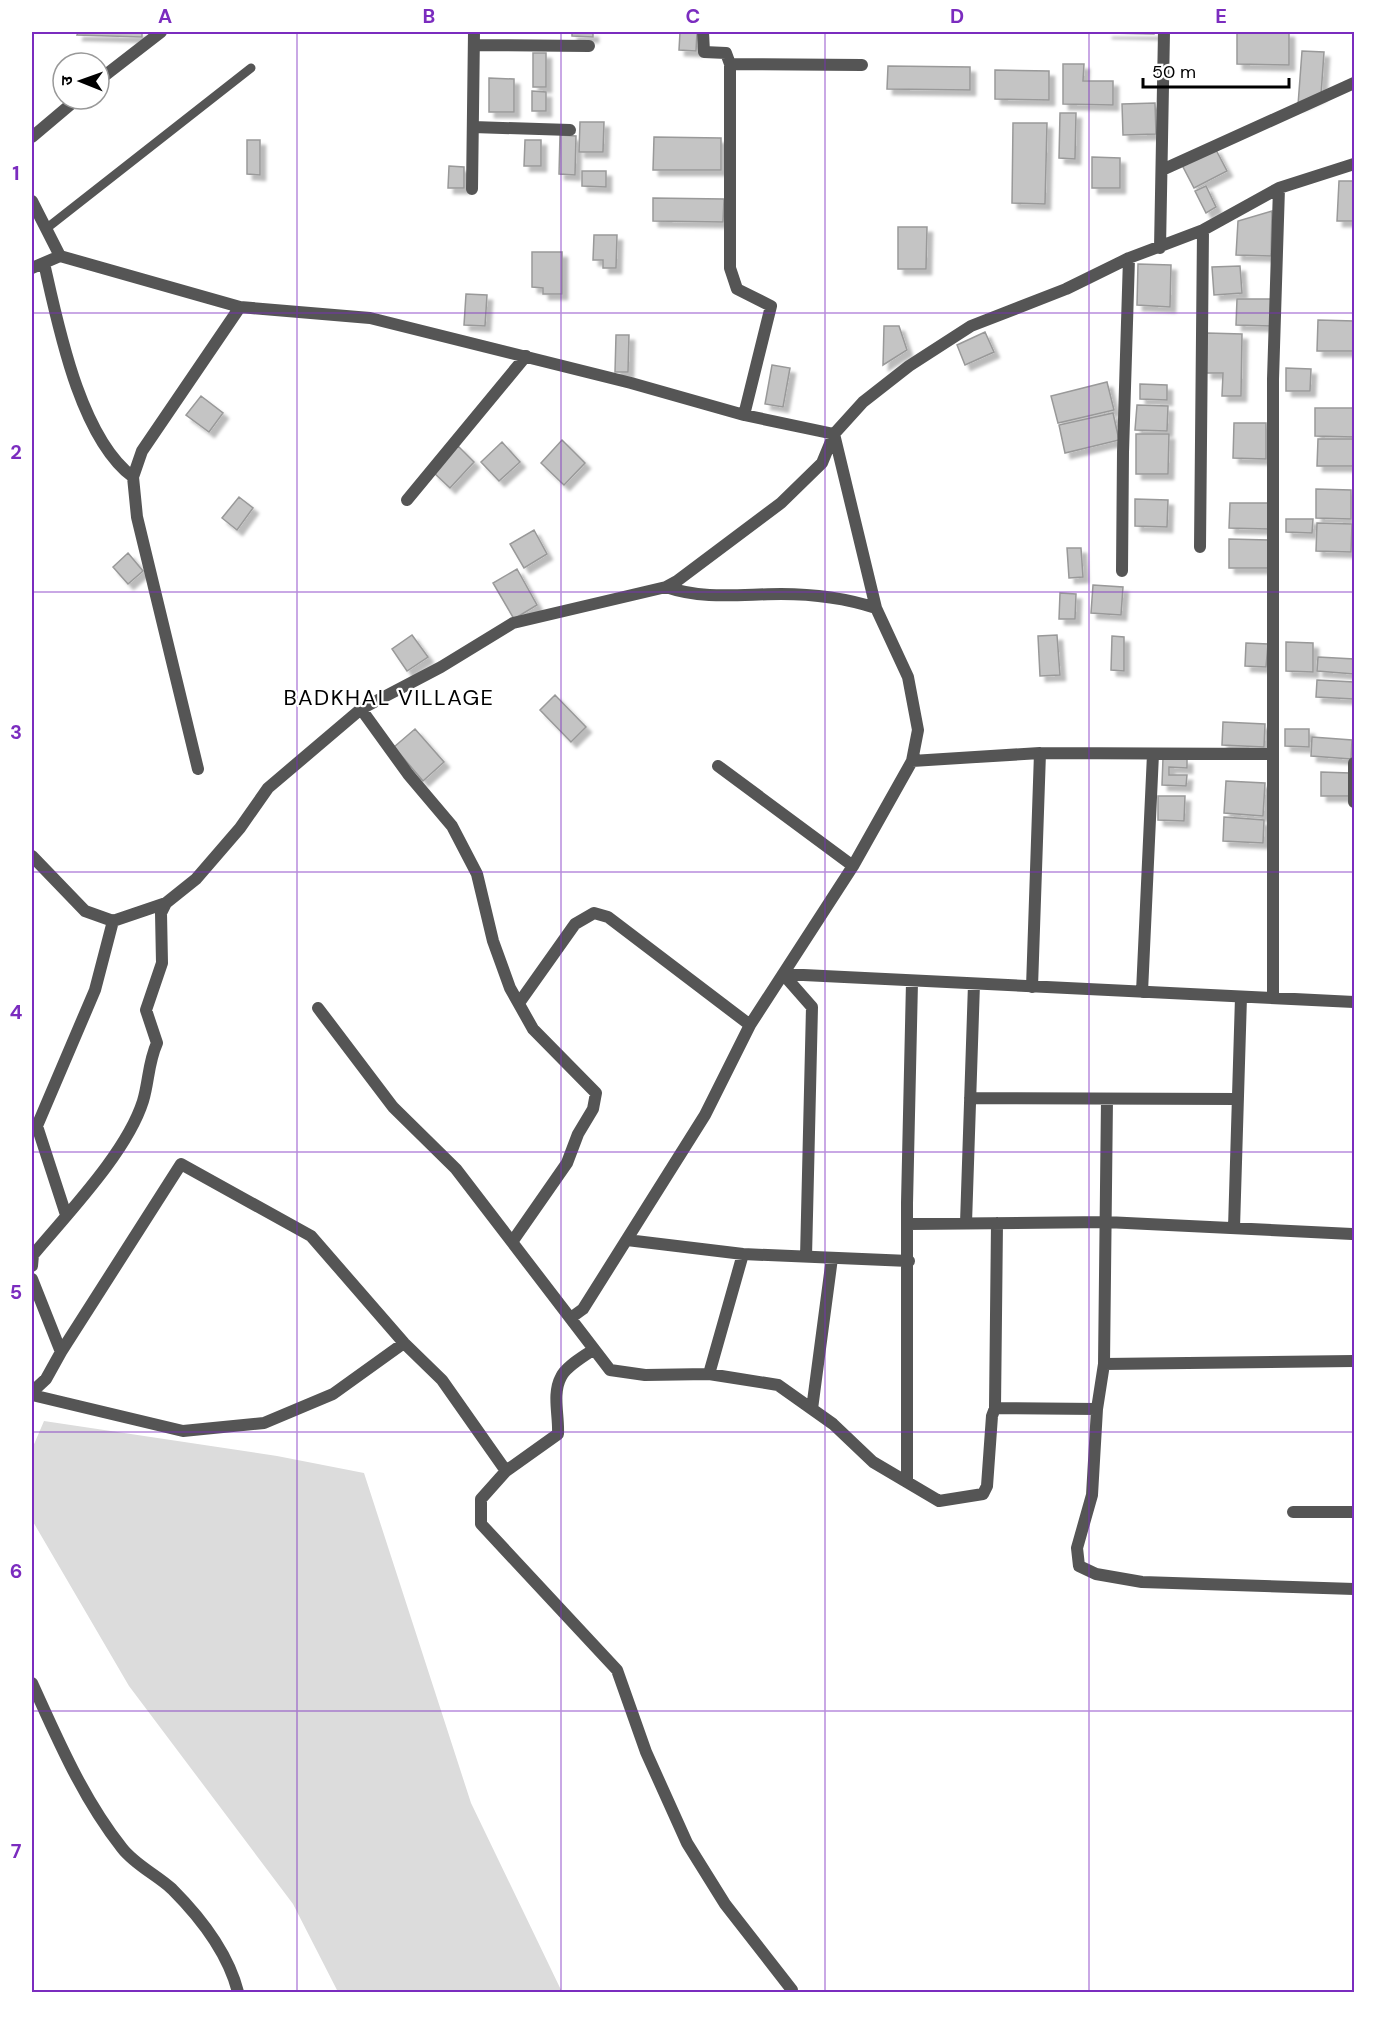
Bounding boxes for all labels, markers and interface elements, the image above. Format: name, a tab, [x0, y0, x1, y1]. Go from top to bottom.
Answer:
text: A	[158, 3, 172, 29]
text: B	[423, 3, 435, 29]
text: C	[686, 3, 700, 29]
text: D	[950, 3, 964, 29]
text: E	[1215, 3, 1227, 29]
north arrow	[51, 51, 111, 111]
scale bar	[1143, 51, 1288, 89]
text: 50 m	[1152, 60, 1196, 84]
text: उ	[56, 75, 77, 86]
text: 1	[12, 160, 20, 186]
text: 2	[10, 439, 22, 465]
district label: BADKHAL VILLAGE	[283, 683, 495, 712]
text: 3	[10, 719, 22, 745]
text: 4	[10, 999, 23, 1025]
text: 5	[10, 1279, 22, 1305]
text: 6	[10, 1558, 22, 1584]
text: 7	[11, 1838, 22, 1864]

